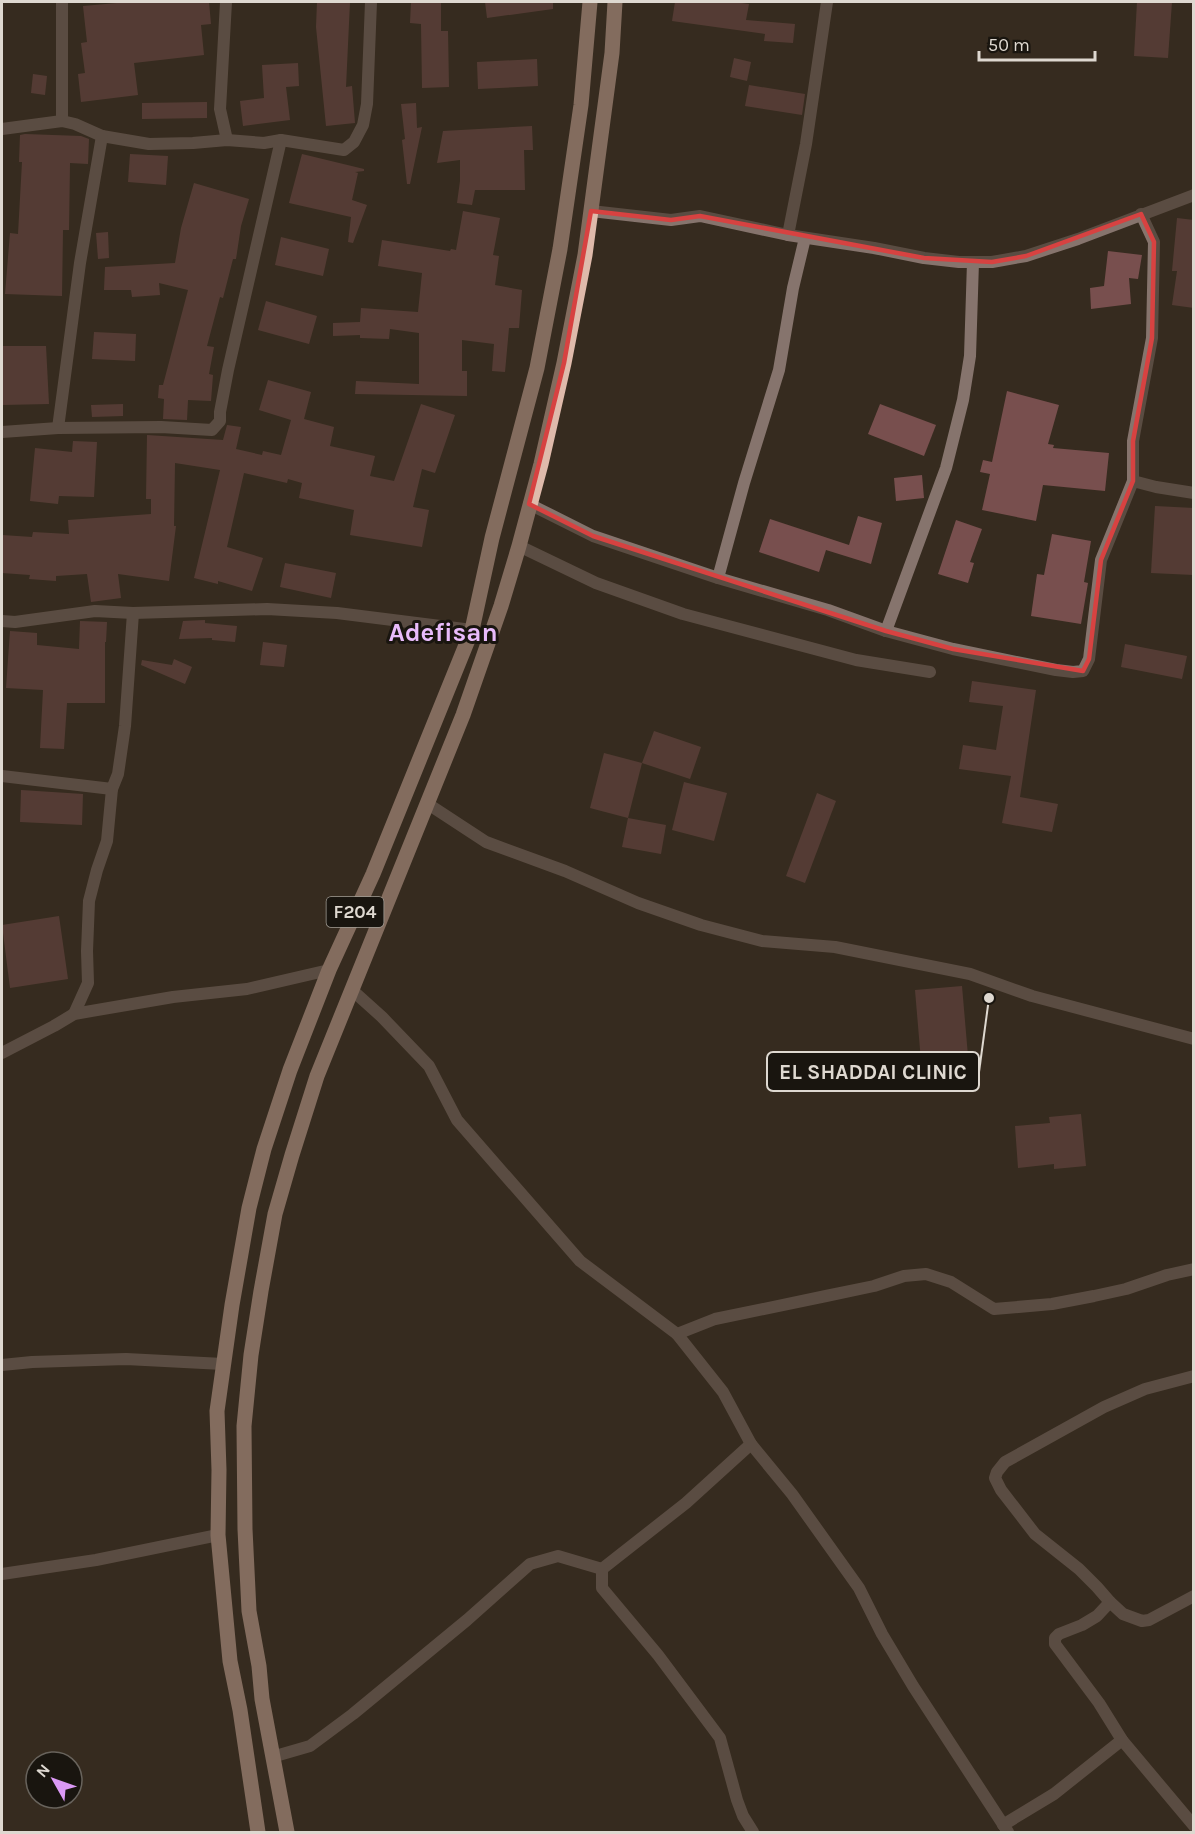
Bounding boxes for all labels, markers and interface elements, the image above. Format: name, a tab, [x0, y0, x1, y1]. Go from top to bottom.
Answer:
scale bar	[979, 24, 1094, 62]
text: 50 m	[988, 34, 1030, 56]
district label: Adefisan	[388, 617, 498, 648]
road number: F204	[326, 897, 384, 927]
callout: EL SHADDAI CLINIC	[767, 1052, 979, 1091]
text: EL SHADDAI CLINIC	[779, 1060, 967, 1084]
north arrow	[24, 1750, 84, 1810]
text: N	[32, 1760, 54, 1781]

